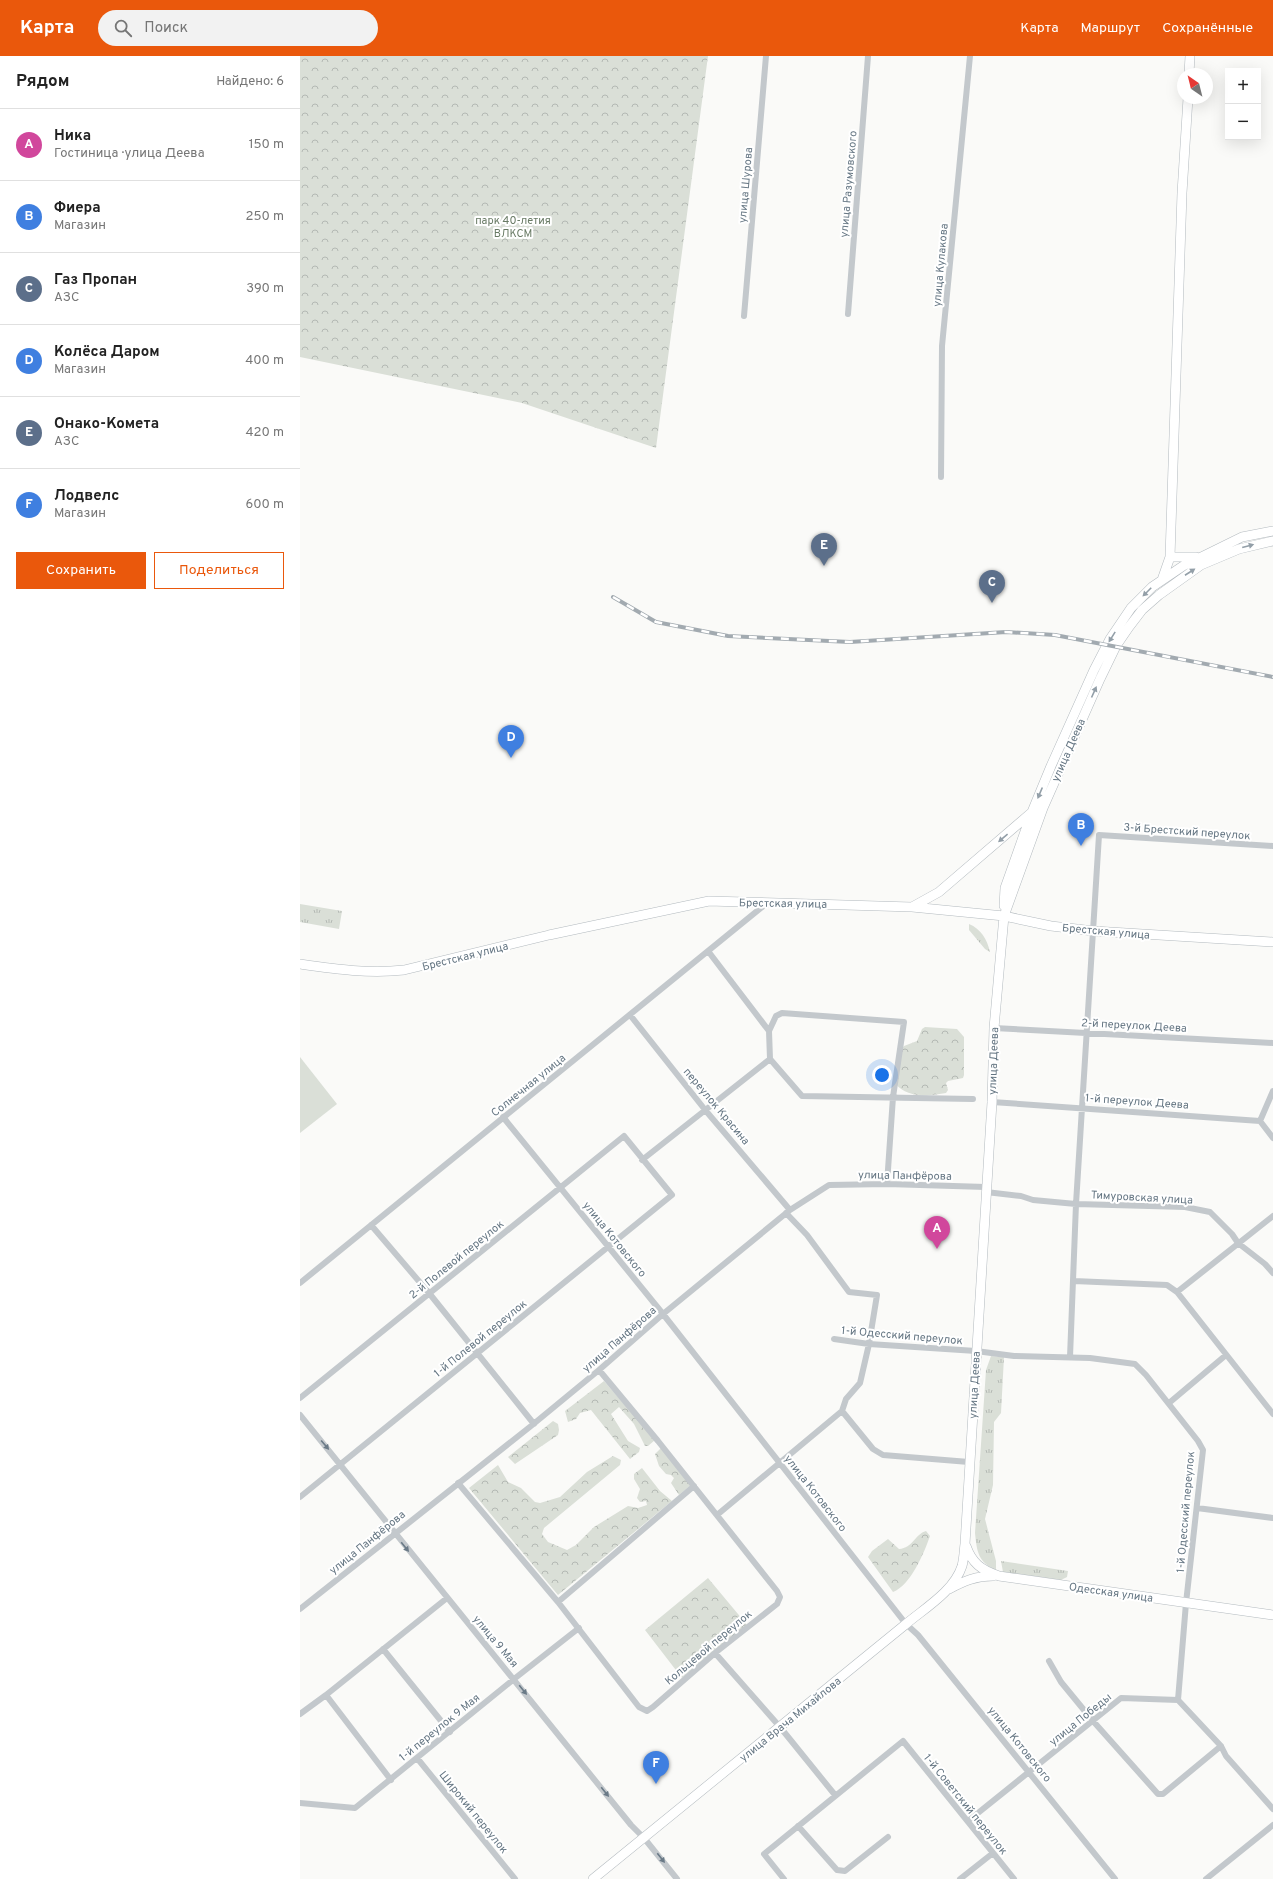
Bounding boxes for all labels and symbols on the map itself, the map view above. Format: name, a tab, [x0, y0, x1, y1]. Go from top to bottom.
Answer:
north arrow	[1177, 68, 1213, 104]
street label: улица Разумовского	[837, 130, 861, 238]
street label: улица Шурова	[736, 146, 756, 224]
park label: парк 40-летия ВЛКСМ	[475, 214, 551, 241]
street label: улица Кулакова	[930, 223, 952, 307]
pin: E	[811, 533, 837, 566]
one-way arrow	[1242, 543, 1254, 549]
one-way arrow	[1185, 568, 1195, 576]
pin: C	[979, 570, 1005, 603]
one-way arrow	[1142, 587, 1152, 597]
one-way arrow	[1108, 631, 1115, 643]
one-way arrow	[1091, 686, 1097, 698]
street label: улица Деева	[1049, 716, 1089, 784]
pin: D	[498, 725, 524, 758]
one-way arrow	[1037, 788, 1043, 799]
pin: B	[1068, 813, 1094, 846]
street label: 3-й Брестский переулок	[1123, 821, 1251, 843]
one-way arrow	[997, 833, 1008, 842]
street label: Брестская улица	[739, 896, 827, 912]
street label: Брестская улица	[1061, 921, 1151, 943]
street label: Брестская улица	[421, 939, 510, 974]
street label: 2-й переулок Деева	[1081, 1016, 1187, 1036]
street label: улица Деева	[986, 1027, 1002, 1095]
street label: Солнечная улица	[489, 1051, 569, 1120]
street label: переулок Красина	[680, 1065, 753, 1148]
your location	[872, 1065, 892, 1085]
street label: 1-й переулок Деева	[1085, 1091, 1189, 1113]
street label: улица Панфёрова	[858, 1168, 952, 1184]
street label: Тимуровская улица	[1091, 1188, 1193, 1208]
street label: улица Котовского	[579, 1199, 649, 1280]
pin: A	[924, 1216, 950, 1249]
street label: 2-й Полевой переулок	[406, 1217, 507, 1302]
street label: 1-й Полевой переулок	[431, 1297, 530, 1381]
street label: улица Панфёрова	[580, 1304, 660, 1376]
street label: 1-й Одесский переулок	[841, 1324, 963, 1348]
street label: улица Деева	[966, 1351, 984, 1419]
one-way arrow	[321, 1439, 330, 1450]
street label: 1-й Одесский переулок	[1174, 1451, 1198, 1573]
street label: улица Котовского	[781, 1452, 850, 1535]
street label: улица Панфёрова	[327, 1508, 409, 1578]
one-way arrow	[401, 1541, 410, 1552]
street label: Одесская улица	[1068, 1580, 1154, 1606]
street label: Кольцевой переулок	[662, 1607, 755, 1688]
street label: улица 9 Мая	[469, 1613, 521, 1671]
street label: улица Врача Михайлова	[737, 1674, 844, 1765]
one-way arrow	[519, 1685, 528, 1696]
street label: улица Победы	[1047, 1690, 1115, 1749]
street label: 1-й переулок 9 Мая	[396, 1691, 483, 1765]
street label: улица Котовского	[984, 1704, 1054, 1785]
pin: F	[643, 1751, 669, 1784]
street label: 1-й Советский переулок	[920, 1751, 1010, 1858]
street label: Широкий переулок	[436, 1769, 511, 1857]
one-way arrow	[600, 1787, 609, 1798]
one-way arrow	[656, 1853, 665, 1864]

